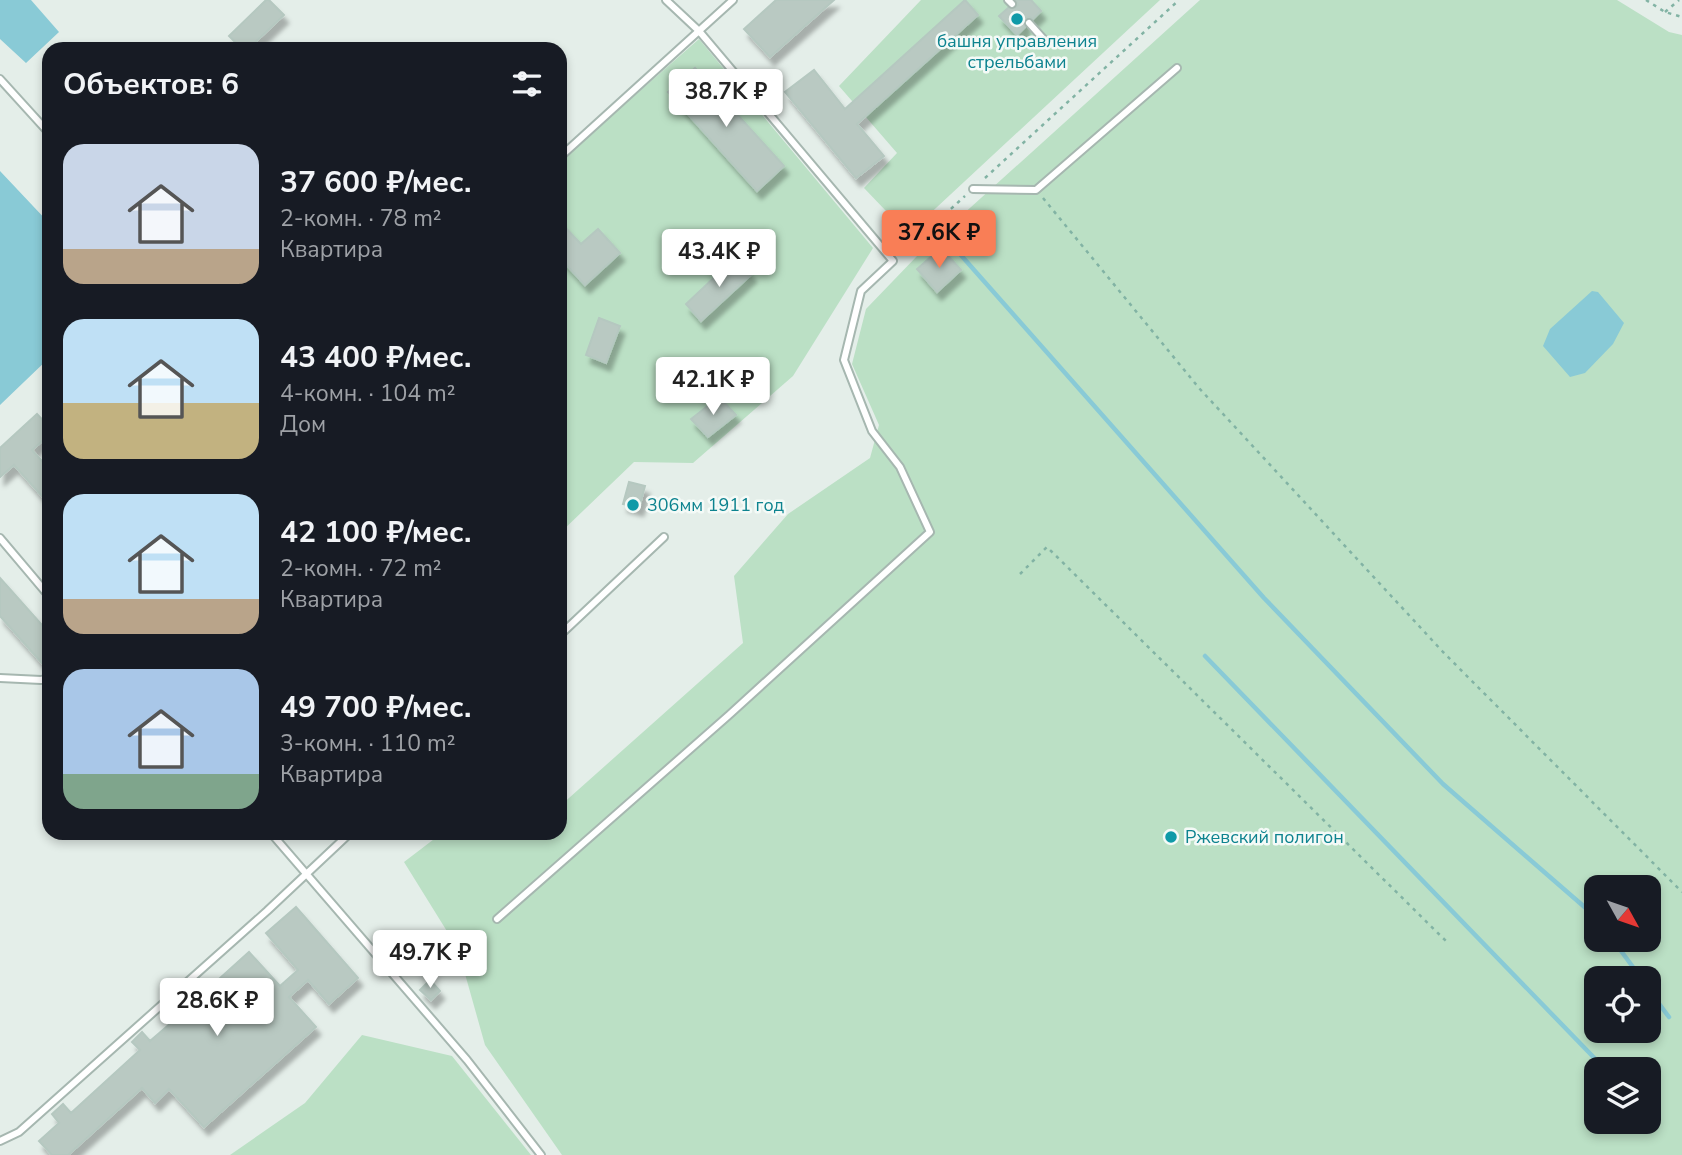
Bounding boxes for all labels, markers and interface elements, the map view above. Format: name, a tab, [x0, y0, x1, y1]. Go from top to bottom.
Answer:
marker: башня управления стрельбами	[1009, 11, 1025, 27]
place label: башня управления стрельбами	[937, 29, 1097, 74]
text: Объектов: 6	[63, 64, 239, 105]
icon: filters	[508, 65, 546, 103]
pin: 38.7K ₽	[661, 69, 791, 129]
text: 38.7K ₽	[685, 76, 767, 107]
text: 37 600 ₽/мес.	[280, 162, 471, 203]
icon: home	[119, 172, 203, 256]
text: 2-комн. · 78 m²	[280, 203, 442, 234]
pin: 37.6K ₽	[874, 210, 1004, 270]
text: 37.6K ₽	[898, 217, 980, 248]
pin: 43.4K ₽	[654, 230, 784, 289]
text: Квартира	[280, 234, 383, 265]
text: 43.4K ₽	[678, 236, 760, 267]
text: 43 400 ₽/мес.	[280, 337, 471, 378]
icon: home	[119, 347, 203, 431]
pin: 42.1K ₽	[648, 358, 778, 417]
text: 42.1K ₽	[672, 364, 754, 395]
text: 4-комн. · 104 m²	[280, 378, 455, 409]
text: Дом	[280, 409, 326, 440]
place label: 306мм 1911 год	[647, 493, 785, 517]
marker: 306мм 1911 год	[625, 497, 641, 513]
text: 42 100 ₽/мес.	[280, 512, 471, 553]
icon: home	[119, 522, 203, 606]
text: 2-комн. · 72 m²	[280, 553, 442, 584]
text: Квартира	[280, 584, 383, 615]
text: 49 700 ₽/мес.	[280, 687, 471, 728]
icon: home	[119, 697, 203, 781]
text: 3-комн. · 110 m²	[280, 728, 455, 759]
text: Квартира	[280, 759, 383, 790]
place label: Ржевский полигон	[1185, 825, 1344, 849]
marker: Ржевский полигон	[1163, 829, 1179, 845]
north arrow	[1584, 875, 1661, 952]
map controls	[1584, 875, 1661, 1134]
pin: 49.7K ₽	[365, 930, 495, 990]
text: 49.7K ₽	[389, 937, 471, 968]
button: locate	[1584, 966, 1661, 1043]
pin: 28.6K ₽	[152, 978, 282, 1038]
text: 28.6K ₽	[176, 985, 258, 1016]
button: layers	[1584, 1057, 1661, 1134]

